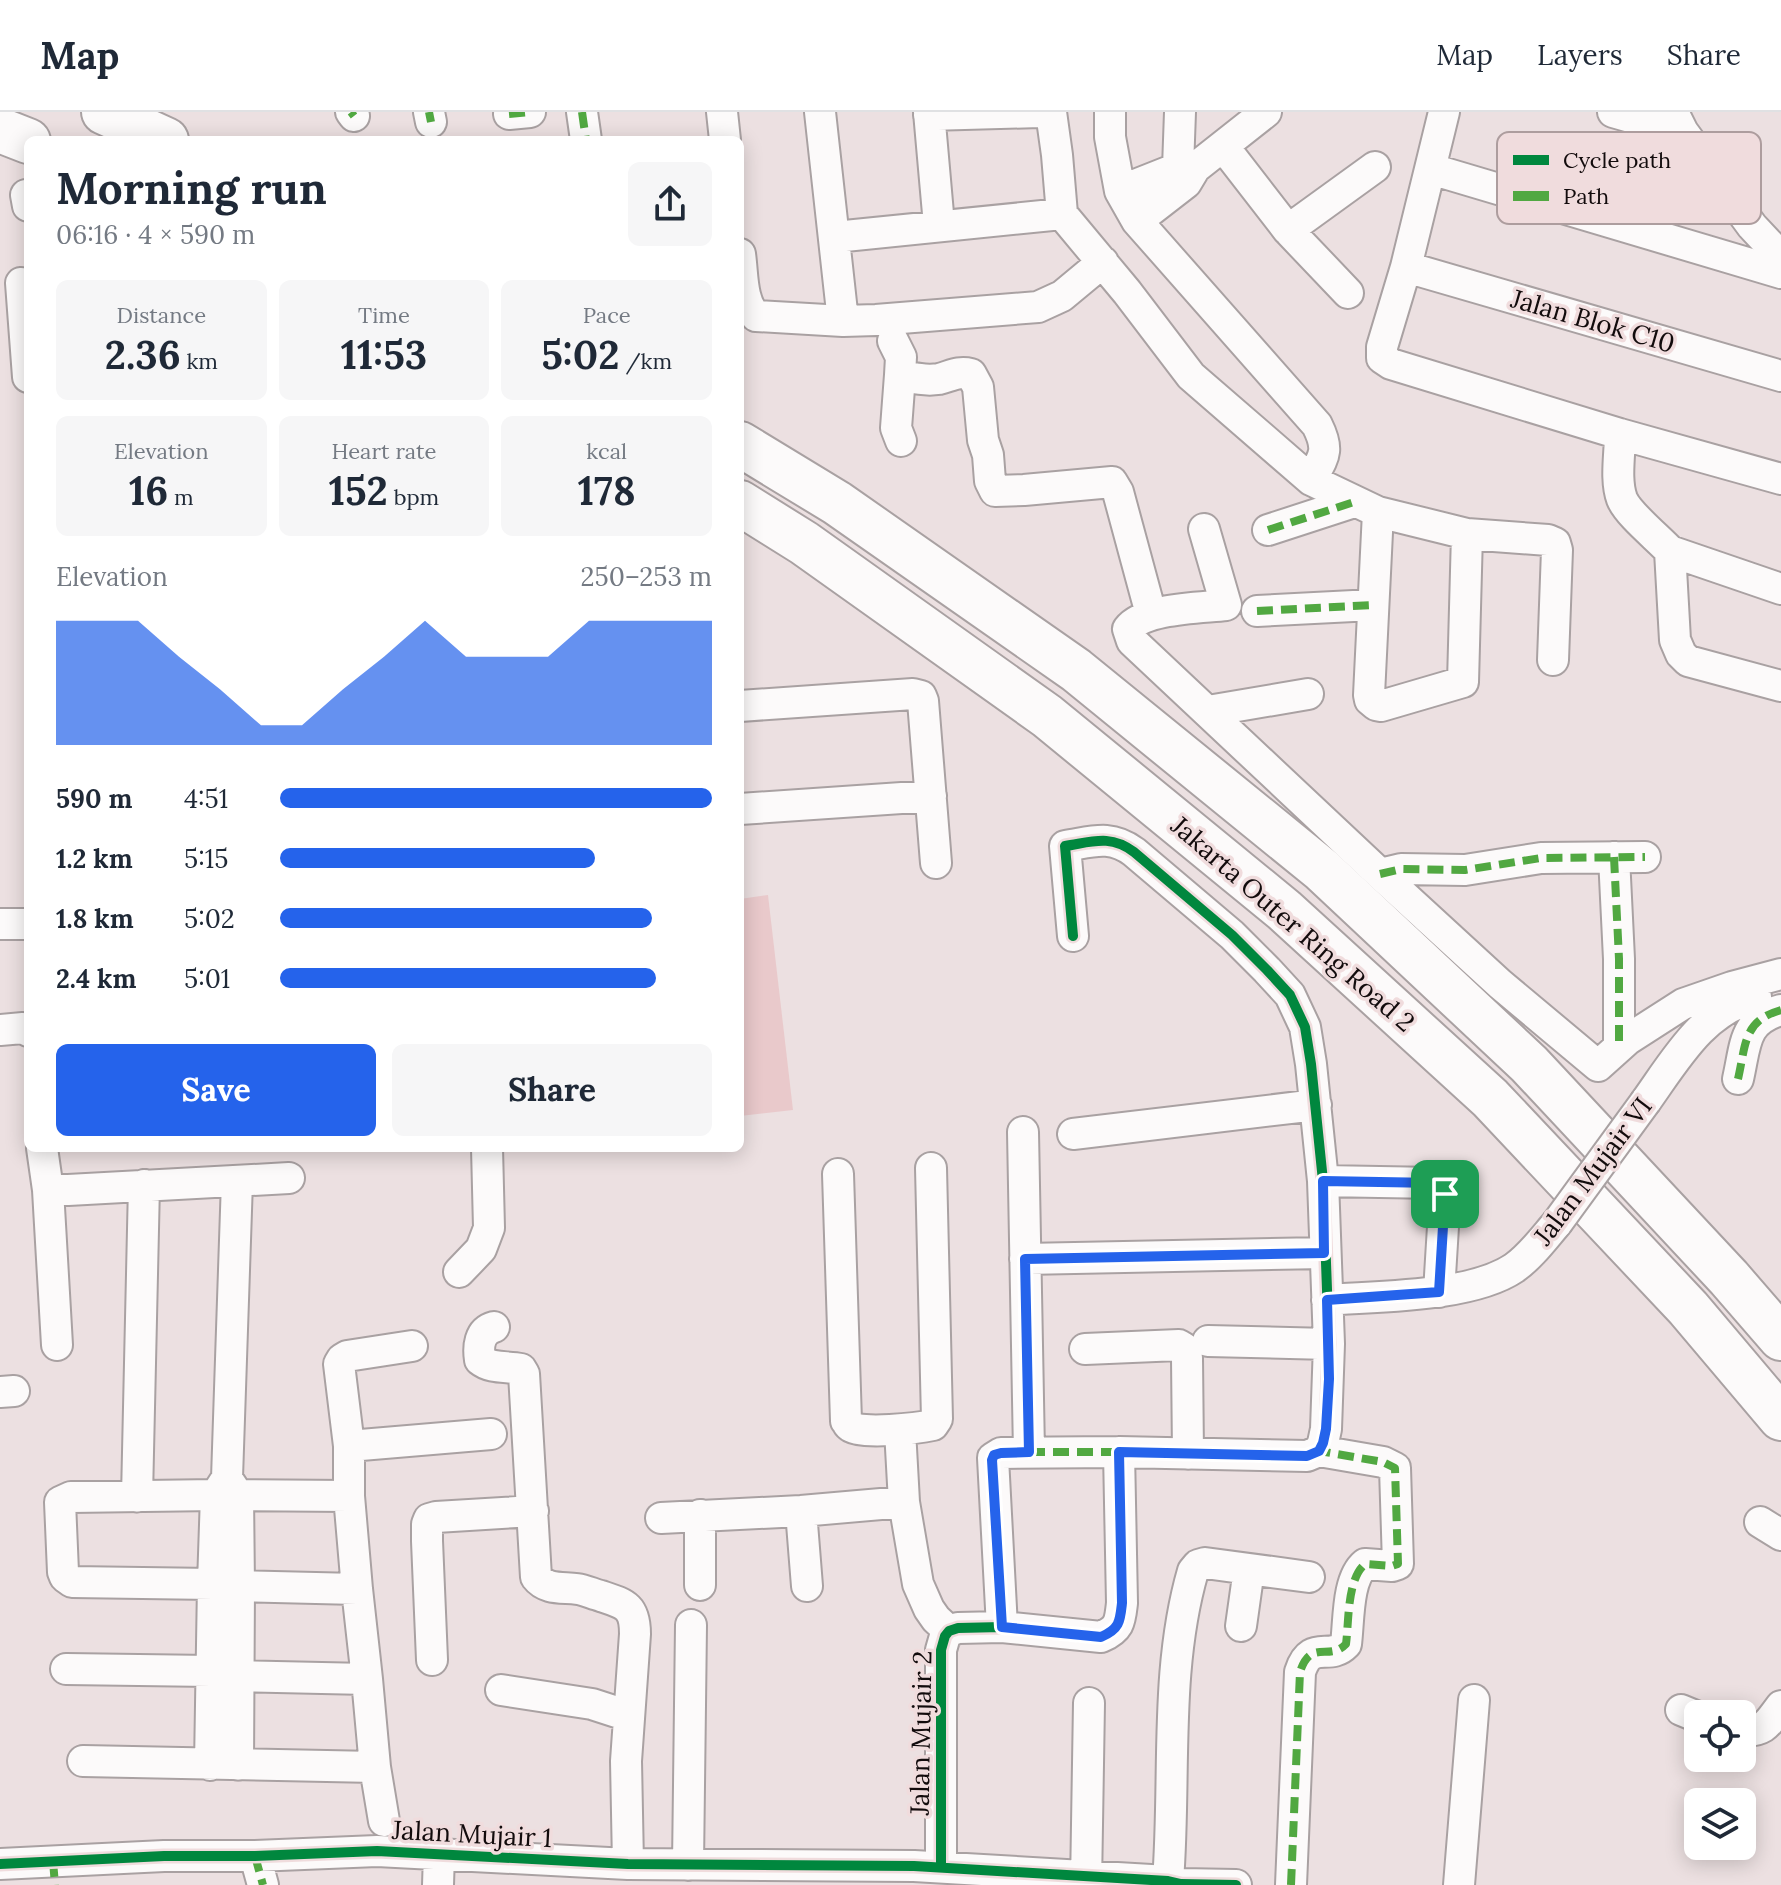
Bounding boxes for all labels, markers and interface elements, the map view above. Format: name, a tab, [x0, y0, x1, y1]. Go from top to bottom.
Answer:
text: Map	[40, 31, 119, 79]
text: Map	[1436, 37, 1493, 73]
text: Layers	[1537, 37, 1623, 73]
text: Share	[1667, 37, 1741, 73]
legend	[1497, 132, 1761, 224]
text: Cycle path	[1563, 146, 1671, 174]
text: Morning run	[56, 160, 327, 216]
button: share	[628, 162, 712, 246]
text: Path	[1563, 182, 1609, 210]
text: 06:16 · 4 × 590 m	[56, 218, 255, 251]
street label: Jalan Blok C10	[1507, 281, 1679, 360]
text: Distance	[117, 301, 206, 329]
text: Time	[358, 301, 410, 329]
text: Pace	[583, 301, 631, 329]
text: 2.36	[105, 329, 181, 380]
text: 11:53	[341, 329, 427, 380]
text: 5:02	[541, 329, 620, 380]
text: km	[181, 347, 218, 375]
text: /km	[620, 347, 672, 375]
text: Elevation	[114, 437, 209, 465]
text: Heart rate	[332, 437, 436, 465]
text: kcal	[586, 437, 627, 465]
text: 16	[129, 465, 168, 516]
text: 152	[329, 465, 388, 516]
text: 178	[578, 465, 636, 516]
text: m	[168, 483, 194, 511]
text: bpm	[388, 483, 439, 511]
text: Elevation	[56, 560, 168, 593]
text: 250–253 m	[581, 560, 712, 593]
text: 590 m	[56, 782, 132, 815]
text: 4:51	[184, 782, 228, 815]
street label: Jakarta Outer Ring Road 2	[1164, 808, 1422, 1038]
text: 1.2 km	[56, 842, 133, 875]
text: 5:15	[184, 842, 228, 875]
text: 1.8 km	[56, 902, 134, 935]
text: 5:02	[184, 902, 235, 935]
text: 2.4 km	[56, 962, 136, 995]
text: 5:01	[184, 962, 230, 995]
button: Save	[56, 1044, 376, 1136]
button: Share	[392, 1044, 712, 1136]
street label: Jalan Mujair VI	[1526, 1090, 1659, 1252]
pin	[1411, 1160, 1479, 1228]
icon: arrive	[1423, 1172, 1467, 1216]
street label: Jalan Mujair 2	[903, 1650, 938, 1817]
map controls	[1684, 1700, 1756, 1860]
button: locate	[1684, 1700, 1756, 1772]
button: layers	[1684, 1788, 1756, 1860]
street label: Jalan Mujair 1	[390, 1813, 553, 1854]

